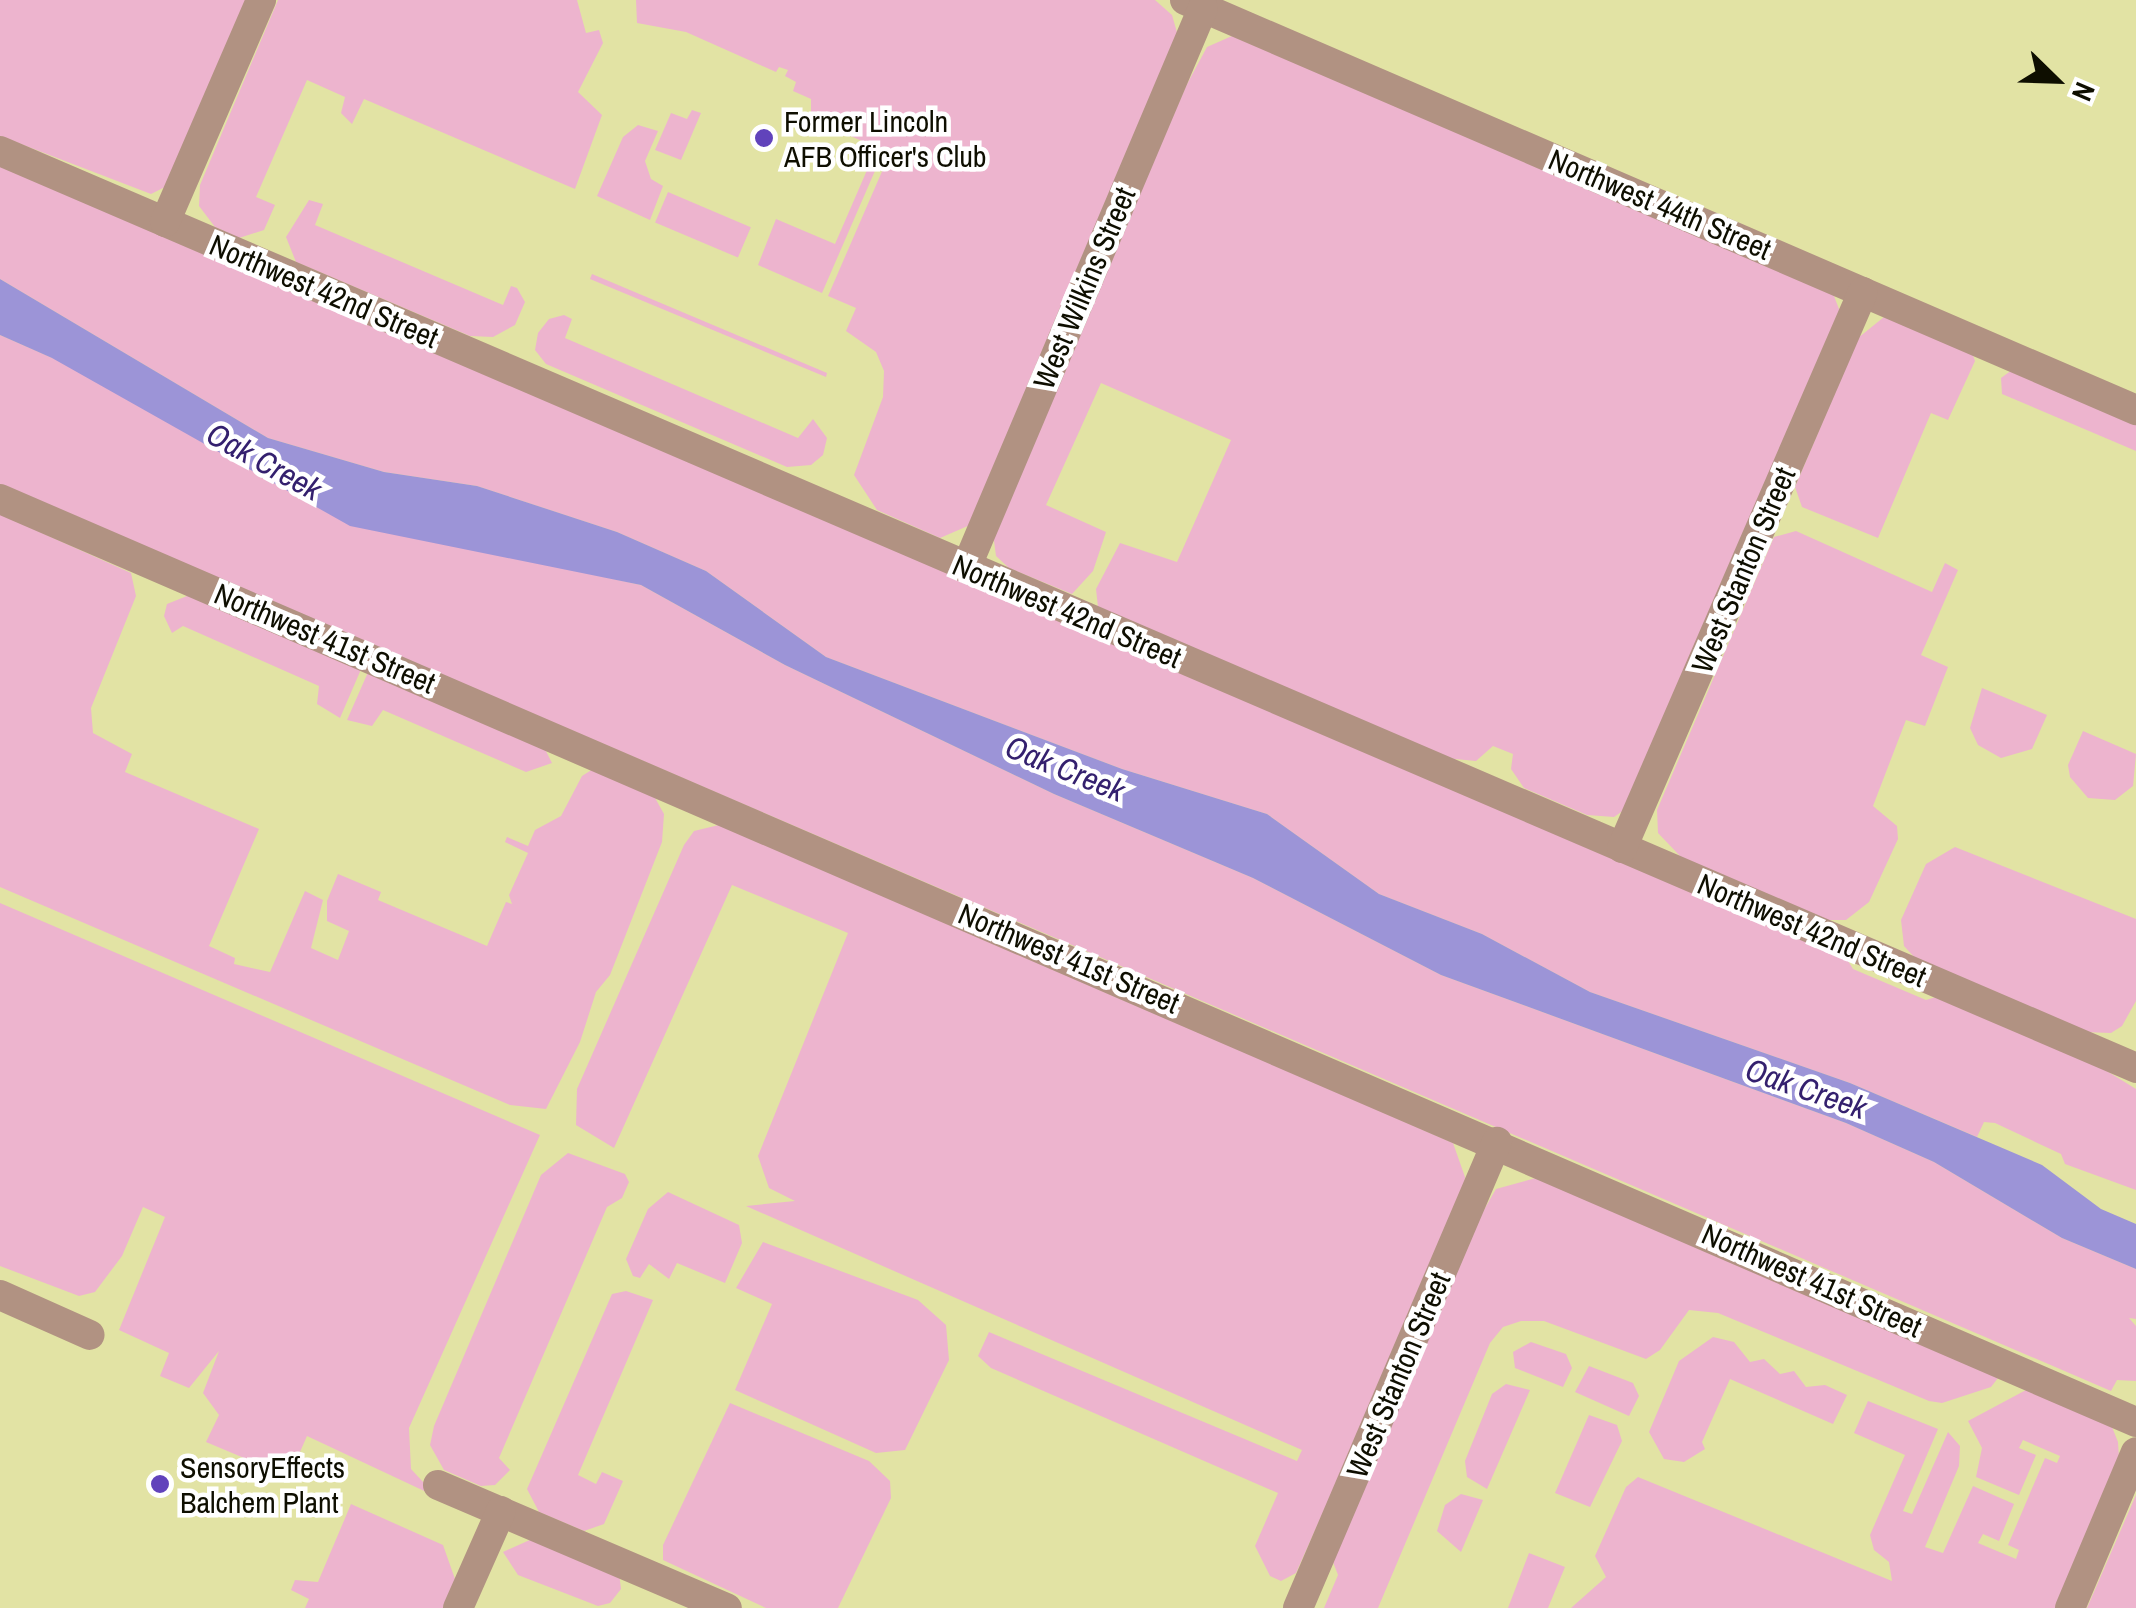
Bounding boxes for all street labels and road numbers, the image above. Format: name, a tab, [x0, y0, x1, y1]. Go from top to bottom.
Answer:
street label: Northwest 44th Street	[1543, 141, 1777, 267]
street label: West Wilkins Street	[1025, 182, 1143, 394]
street label: Northwest 42nd Street	[204, 227, 444, 355]
street label: West Stanton Street	[1683, 462, 1803, 678]
street label: Northwest 42nd Street	[947, 547, 1187, 675]
street label: Northwest 41st Street	[209, 575, 441, 701]
street label: Northwest 42nd Street	[1692, 866, 1932, 994]
street label: Northwest 41st Street	[953, 895, 1185, 1021]
street label: Northwest 41st Street	[1697, 1215, 1927, 1345]
street label: West Stanton Street	[1338, 1267, 1458, 1483]

